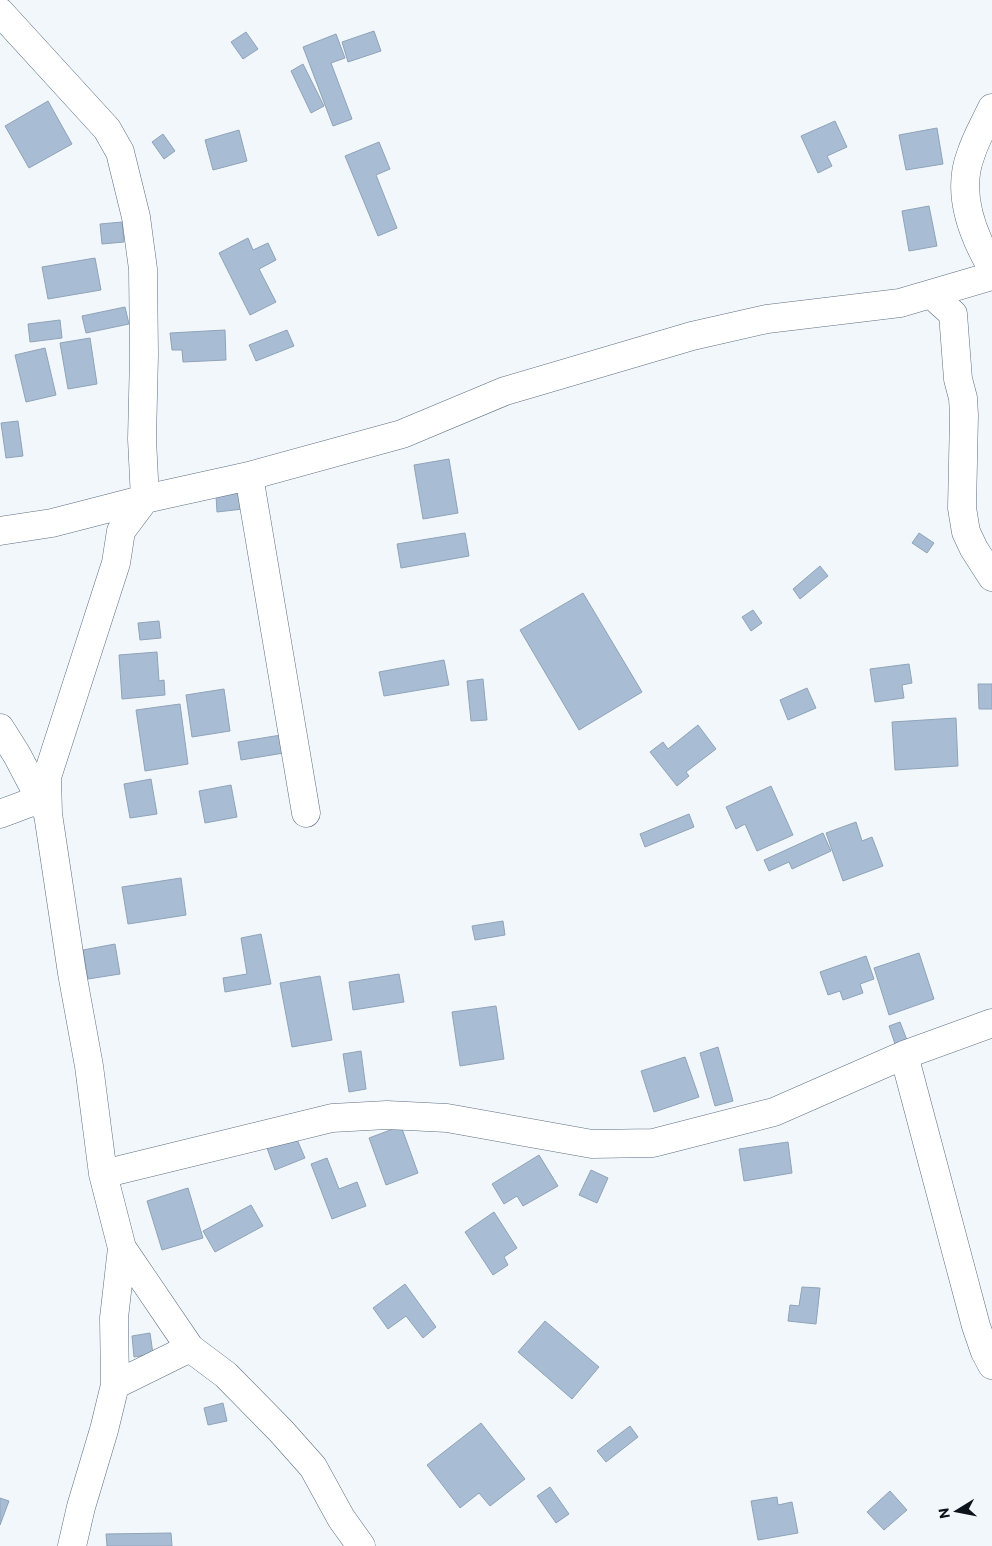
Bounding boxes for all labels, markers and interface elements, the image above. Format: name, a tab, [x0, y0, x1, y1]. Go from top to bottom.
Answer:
north arrow	[932, 1486, 982, 1536]
text: N	[934, 1507, 953, 1520]

